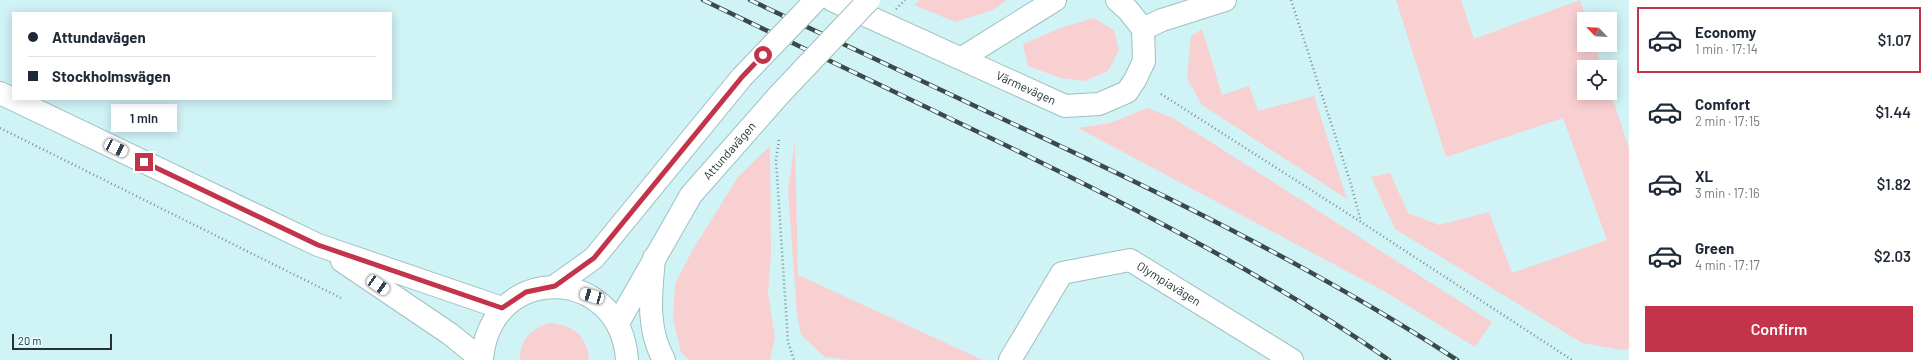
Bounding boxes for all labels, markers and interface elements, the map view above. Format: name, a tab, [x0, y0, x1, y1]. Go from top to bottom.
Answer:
north arrow	[1577, 12, 1617, 52]
map controls	[1577, 12, 1617, 100]
icon: car	[1647, 22, 1683, 58]
text: Economy	[1695, 23, 1756, 41]
text: Attundavägen	[52, 28, 146, 46]
text: $1.07	[1878, 31, 1911, 49]
text: 1 min · 17:14	[1695, 41, 1758, 57]
route start	[754, 46, 772, 64]
button: locate	[1577, 60, 1617, 100]
text: Stockholmsvägen	[52, 67, 171, 85]
street label: Värmevägen	[994, 68, 1058, 107]
icon: car	[1647, 94, 1683, 130]
text: Comfort	[1695, 95, 1750, 113]
text: $1.44	[1876, 103, 1911, 121]
callout: 1 min	[111, 104, 177, 132]
text: 1 min	[130, 110, 158, 126]
text: 2 min · 17:15	[1695, 113, 1760, 129]
street label: Attundavägen	[700, 119, 758, 182]
car	[103, 137, 129, 159]
route end	[135, 153, 153, 171]
icon: car	[1647, 166, 1683, 202]
text: XL	[1695, 167, 1713, 185]
text: $1.82	[1877, 175, 1911, 193]
text: 3 min · 17:16	[1695, 185, 1760, 201]
icon: car	[1647, 238, 1683, 274]
text: Green	[1695, 239, 1734, 257]
text: $2.03	[1874, 247, 1911, 265]
text: 4 min · 17:17	[1695, 257, 1760, 273]
street label: Olympiavägen	[1135, 258, 1204, 308]
car	[365, 273, 391, 297]
car	[579, 287, 605, 305]
button: Confirm	[1645, 306, 1913, 352]
scale bar	[12, 332, 112, 351]
text: 20 m	[18, 334, 41, 347]

